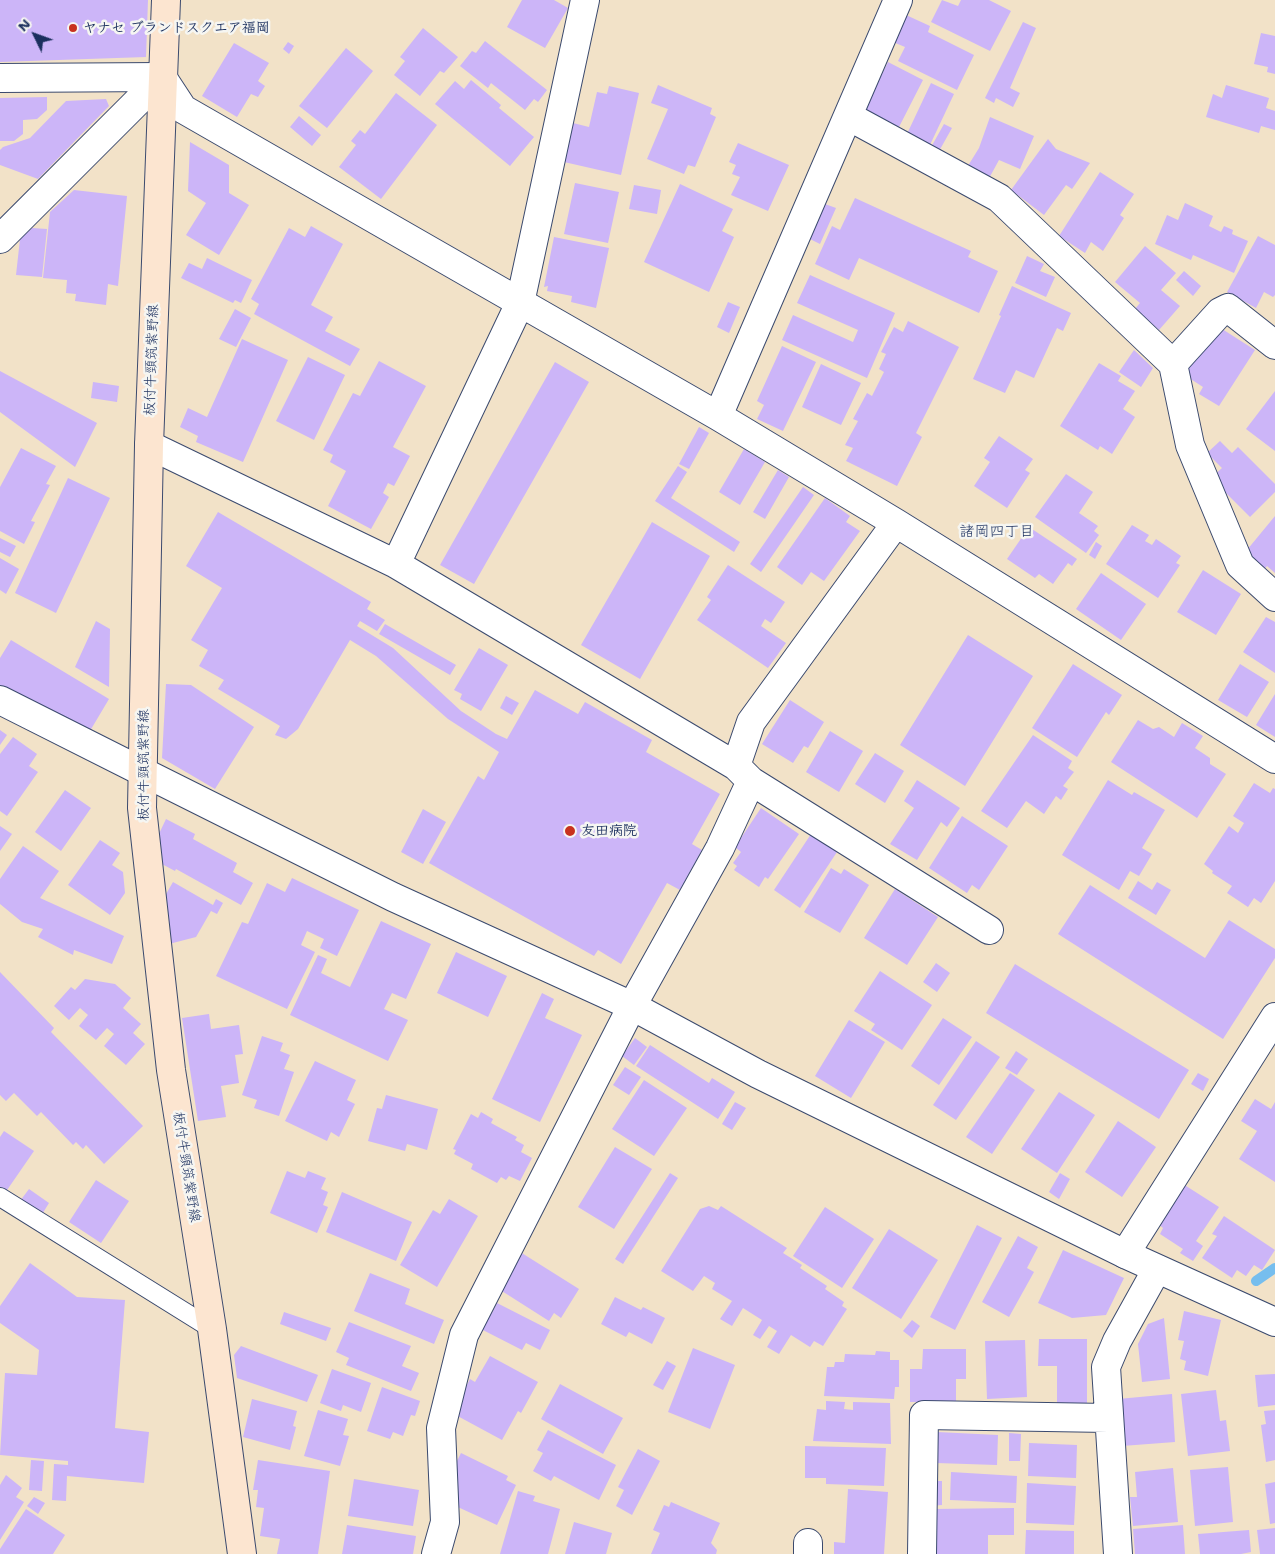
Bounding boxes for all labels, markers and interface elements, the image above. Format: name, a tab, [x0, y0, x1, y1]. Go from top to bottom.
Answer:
north arrow	[10, 10, 60, 60]
text: N	[13, 15, 34, 35]
place label: ヤナセ ブランドスクエア福岡	[83, 20, 270, 36]
marker: ヤナセ ブランドスクエア福岡	[67, 22, 79, 34]
street label: 板付牛頸筑紫野線	[142, 304, 162, 416]
district label: 諸岡四丁目	[960, 523, 1034, 541]
street label: 板付牛頸筑紫野線	[136, 709, 152, 821]
place label: 友田病院	[581, 823, 637, 839]
marker: 友田病院	[563, 824, 577, 838]
street label: 板付牛頸筑紫野線	[169, 1110, 203, 1224]

